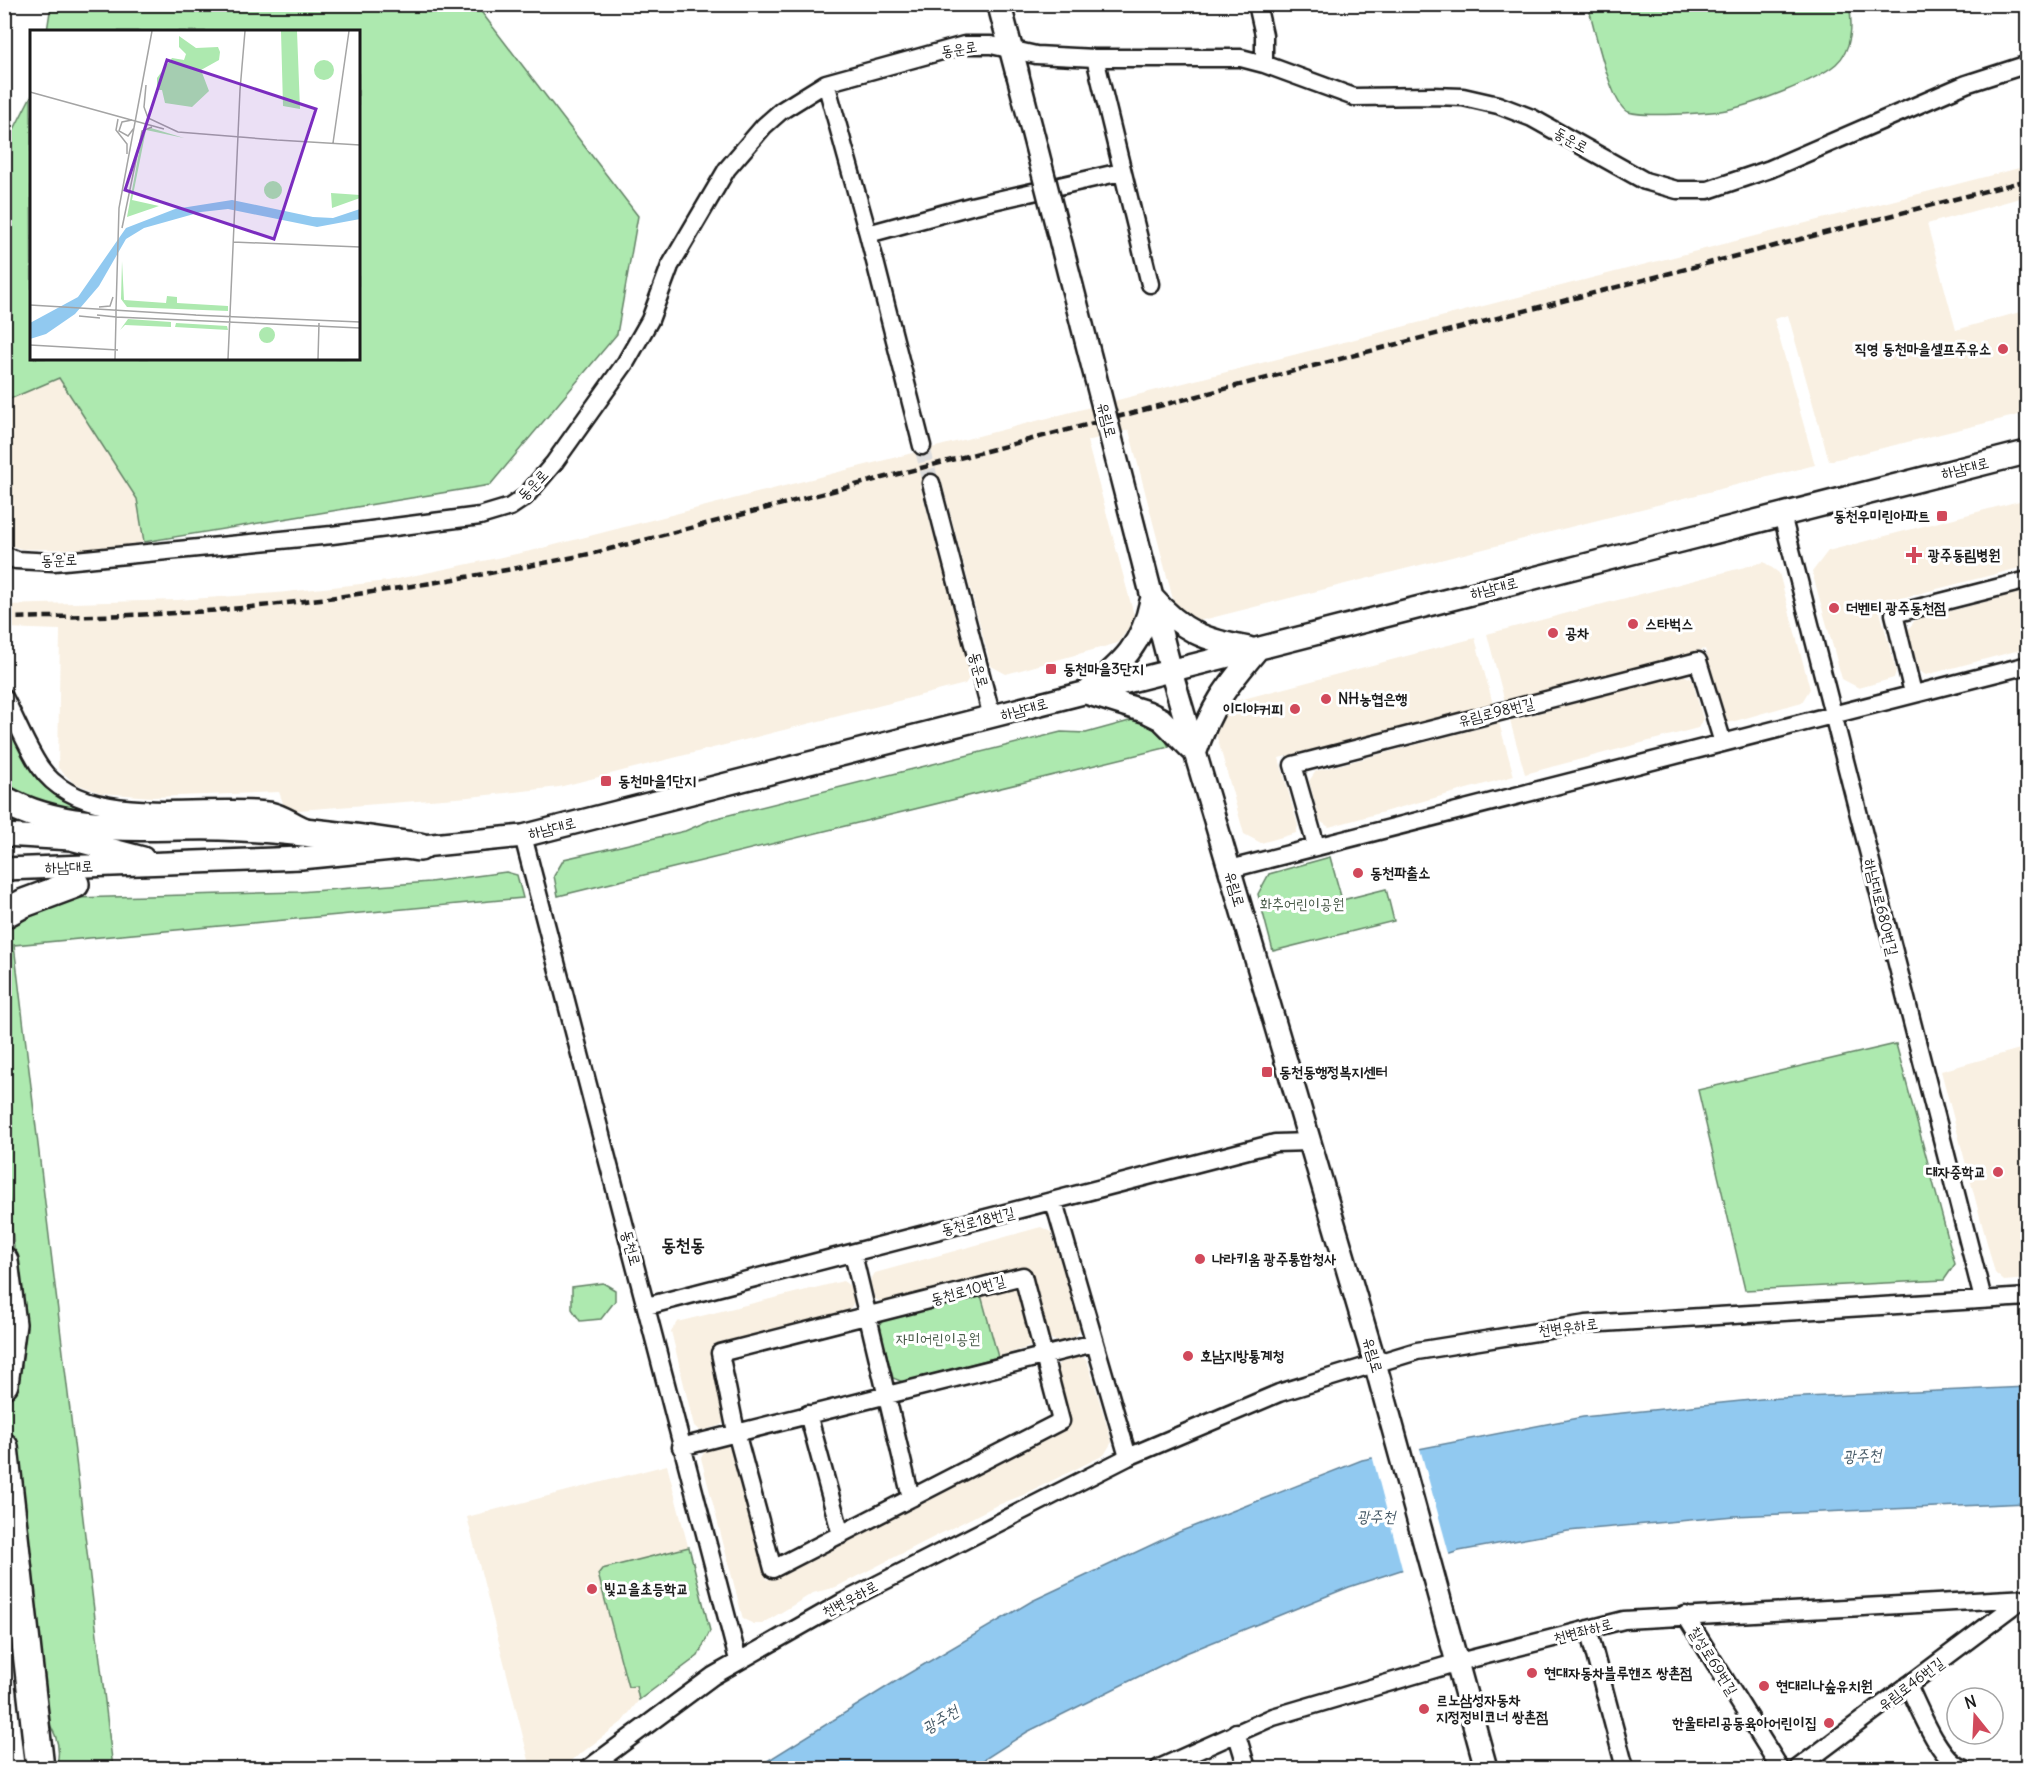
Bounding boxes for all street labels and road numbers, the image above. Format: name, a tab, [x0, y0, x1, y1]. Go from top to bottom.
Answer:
street label: 동운로	[940, 36, 978, 61]
street label: 동운로	[1551, 122, 1592, 157]
street label: 유림로	[1094, 400, 1121, 440]
street label: 하남대로	[1939, 452, 1991, 483]
street label: 동운로	[513, 465, 552, 504]
street label: 동운로	[41, 549, 77, 570]
street label: 하남대로	[1468, 572, 1520, 603]
street label: 동운로	[966, 650, 993, 690]
street label: 하남대로	[998, 693, 1050, 724]
street label: 유림로98번길	[1456, 693, 1536, 730]
street label: 하남대로	[526, 812, 578, 843]
street label: 하남대로	[45, 856, 93, 877]
street label: 하남대로680번길	[1860, 856, 1903, 957]
street label: 유림로	[1221, 869, 1250, 909]
street label: 동천로18번길	[939, 1202, 1017, 1239]
street label: 동천로	[618, 1228, 645, 1268]
street label: 동천로10번길	[929, 1270, 1007, 1309]
street label: 천변우하로	[1537, 1313, 1599, 1340]
street label: 유림로	[1359, 1335, 1388, 1375]
street label: 천변우하로	[819, 1576, 881, 1621]
street label: 천변좌하로	[1551, 1614, 1614, 1648]
street label: 칠성로69번길	[1685, 1623, 1742, 1699]
street label: 유림로46번길	[1874, 1653, 1947, 1715]

